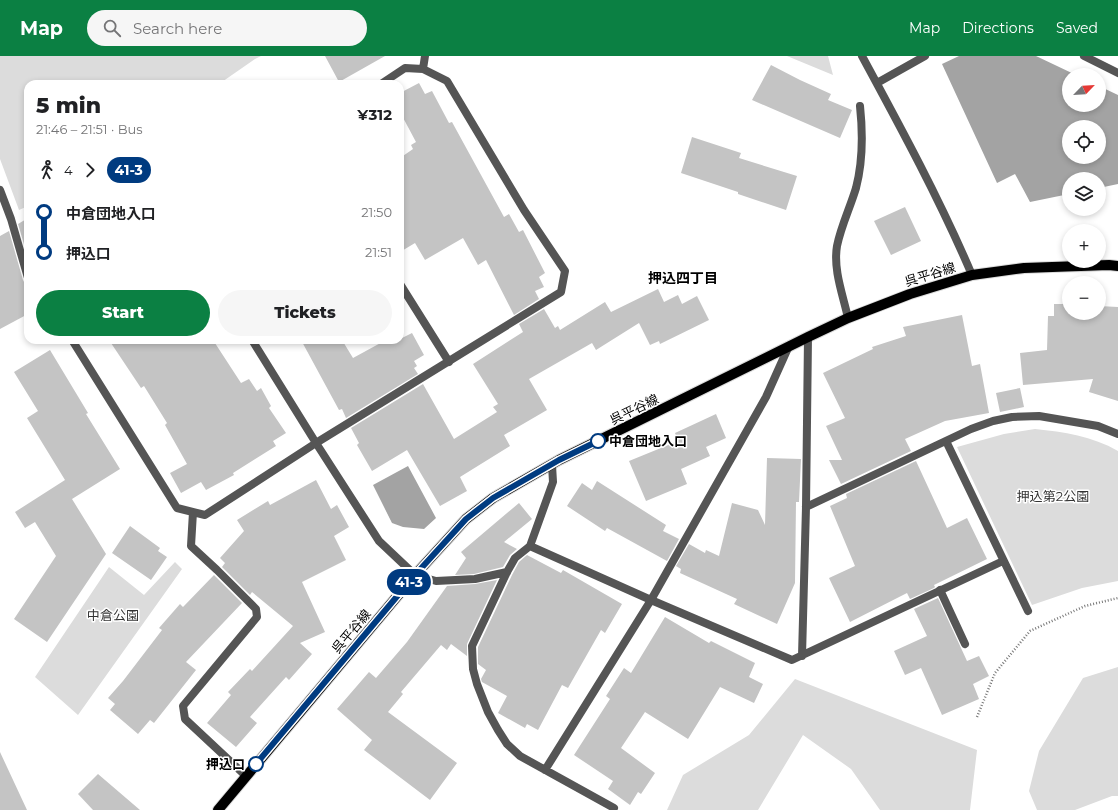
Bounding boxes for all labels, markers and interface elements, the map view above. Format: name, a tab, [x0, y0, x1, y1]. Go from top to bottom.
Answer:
search box	[87, 10, 367, 46]
text: Map	[20, 17, 63, 40]
icon: search	[101, 17, 123, 39]
text: Search here	[133, 19, 222, 38]
text: Map	[909, 19, 940, 37]
text: Directions	[962, 19, 1034, 37]
text: Saved	[1056, 19, 1098, 37]
north arrow	[1062, 68, 1106, 112]
map controls	[1062, 68, 1106, 320]
text: 5 min	[36, 92, 101, 119]
text: ¥312	[357, 105, 392, 124]
button: locate	[1062, 120, 1106, 164]
text: 21:46 – 21:51 · Bus	[36, 121, 143, 137]
icon: walk	[36, 159, 58, 181]
icon: forward	[79, 159, 101, 181]
text: 41-3	[115, 161, 143, 179]
text: 4	[64, 162, 73, 178]
button: layers	[1062, 172, 1106, 216]
text: 中倉団地入口	[66, 204, 156, 223]
text: 21:50	[361, 204, 392, 220]
button: +	[1062, 224, 1106, 268]
text: 押込口	[66, 244, 111, 263]
text: 21:51	[365, 244, 392, 260]
street label: 呉平谷線	[903, 259, 957, 289]
district label: 押込四丁目	[648, 269, 718, 287]
button: −	[1062, 276, 1106, 320]
button: Start	[36, 290, 210, 336]
button: Tickets	[218, 290, 392, 336]
street label: 呉平谷線	[607, 390, 661, 428]
marker: 中倉団地入口	[590, 433, 606, 449]
place label: 中倉団地入口	[609, 433, 687, 449]
park label: 押込第2公園	[1017, 488, 1089, 504]
line badge: 41-3	[381, 569, 437, 595]
text: 41-3	[395, 573, 423, 591]
street label: 呉平谷線	[328, 606, 374, 656]
park label: 中倉公園	[87, 607, 139, 623]
place label: 押込口	[206, 756, 245, 772]
marker: 押込口	[248, 756, 264, 772]

